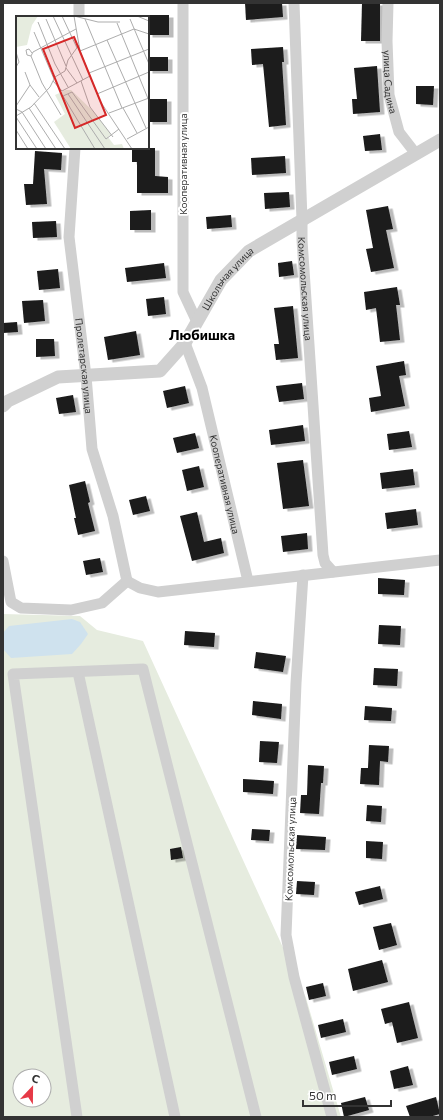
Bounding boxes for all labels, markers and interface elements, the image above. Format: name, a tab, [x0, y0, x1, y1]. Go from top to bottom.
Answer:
inset map	[16, 16, 149, 149]
street label: улица Садина	[381, 50, 400, 115]
street label: Кооперативная улица	[177, 113, 189, 215]
street label: Комсомольская улица	[296, 237, 315, 341]
street label: Школьная улица	[199, 244, 255, 312]
street label: Пролетарская улица	[73, 317, 95, 414]
district label: Любишка	[169, 326, 235, 343]
street label: Кооперативная улица	[207, 433, 243, 535]
street label: Комсомольская улица	[282, 797, 298, 901]
north arrow	[12, 1068, 52, 1108]
text: С	[30, 1071, 42, 1086]
scale bar	[303, 1082, 391, 1108]
text: 50 m	[309, 1088, 337, 1102]

